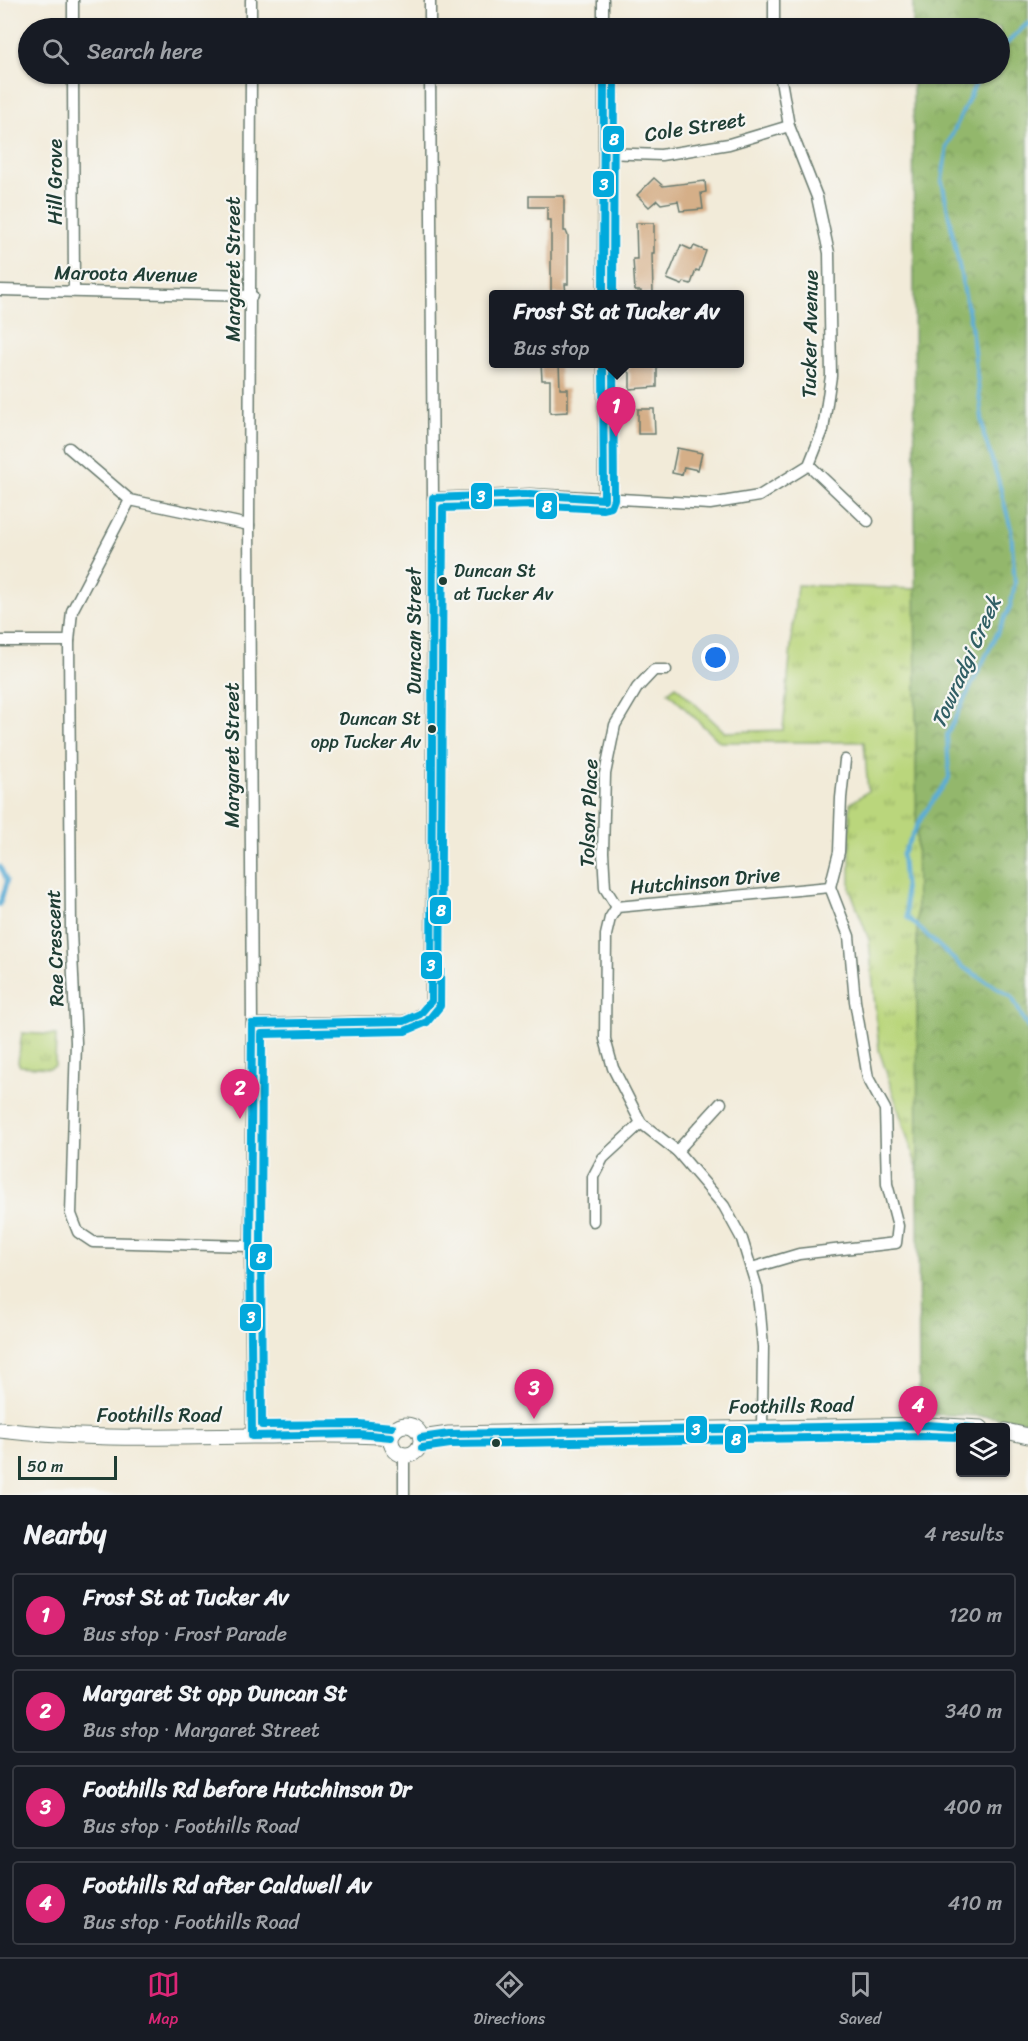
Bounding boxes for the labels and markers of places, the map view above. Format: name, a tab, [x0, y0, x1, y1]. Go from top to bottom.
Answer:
pin: 1	[596, 388, 636, 437]
place label: Duncan St at Tucker Av	[454, 555, 554, 610]
marker: Duncan St at Tucker Av	[437, 575, 449, 587]
place label: Duncan St opp Tucker Av	[311, 703, 422, 758]
marker: Duncan St opp Tucker Av	[426, 723, 438, 735]
pin: 2	[220, 1070, 260, 1119]
pin: 3	[514, 1370, 554, 1419]
pin: 4	[898, 1386, 938, 1436]
unlabelled marker	[490, 1437, 502, 1449]

